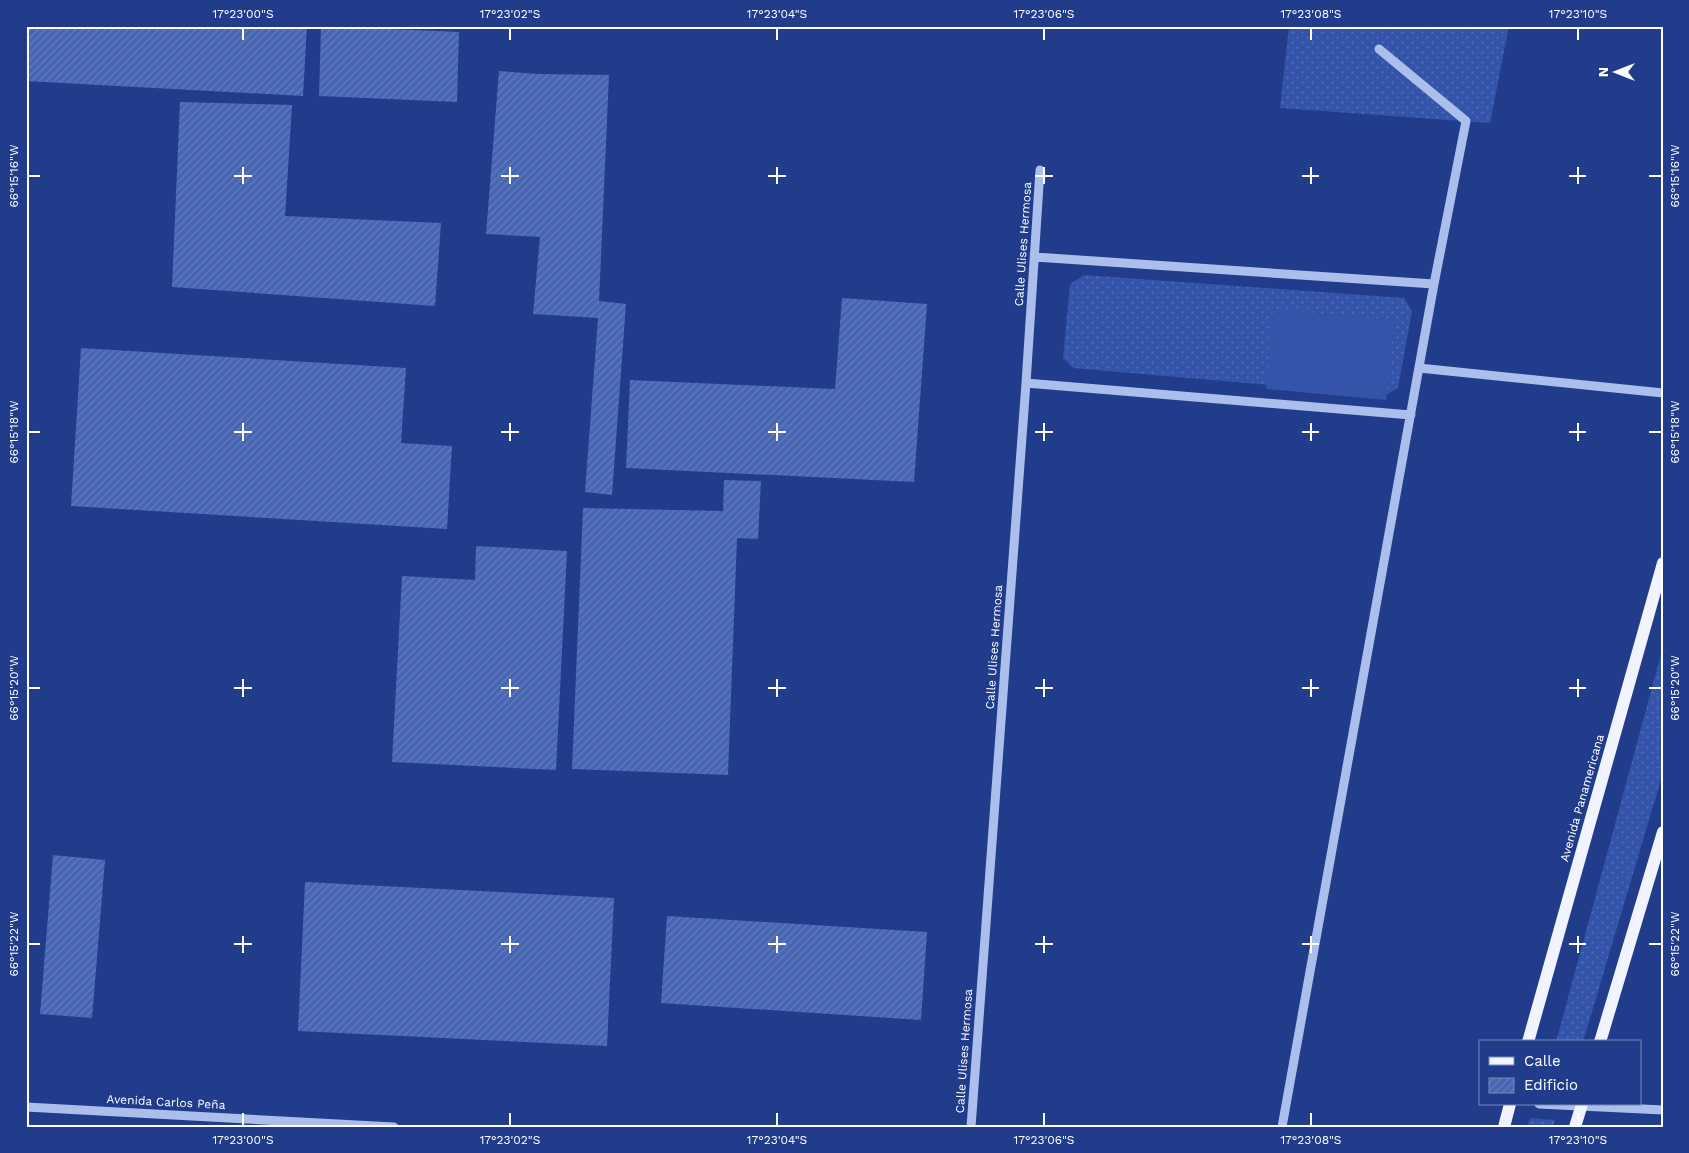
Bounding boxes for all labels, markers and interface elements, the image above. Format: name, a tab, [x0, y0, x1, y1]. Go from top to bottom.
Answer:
text: 17°23'00"S	[212, 7, 274, 21]
text: 17°23'02"S	[480, 7, 540, 21]
text: 17°23'04"S	[747, 7, 807, 21]
text: 17°23'06"S	[1013, 7, 1075, 21]
text: 17°23'08"S	[1280, 7, 1342, 21]
text: 17°23'10"S	[1549, 7, 1607, 21]
north arrow	[1592, 48, 1642, 98]
text: N	[1595, 67, 1611, 77]
text: 66°15'16"W	[7, 144, 21, 207]
text: 66°15'16"W	[1668, 144, 1682, 207]
street label: Calle Ulises Hermosa	[1012, 181, 1034, 307]
text: 66°15'18"W	[7, 400, 21, 464]
text: 66°15'18"W	[1668, 400, 1682, 464]
street label: Calle Ulises Hermosa	[983, 584, 1005, 710]
text: 66°15'20"W	[7, 655, 21, 721]
text: 66°15'20"W	[1668, 655, 1682, 721]
street label: Avenida Panamericana	[1557, 732, 1607, 863]
text: 66°15'22"W	[7, 911, 21, 976]
text: 66°15'22"W	[1668, 911, 1682, 976]
street label: Calle Ulises Hermosa	[953, 988, 975, 1114]
legend	[1479, 1040, 1642, 1106]
text: Calle	[1524, 1052, 1561, 1070]
text: Edificio	[1524, 1076, 1578, 1094]
street label: Avenida Carlos Peña	[106, 1092, 226, 1112]
text: 17°23'00"S	[212, 1133, 274, 1147]
text: 17°23'02"S	[480, 1133, 540, 1147]
text: 17°23'04"S	[747, 1133, 807, 1147]
text: 17°23'06"S	[1013, 1133, 1075, 1147]
text: 17°23'08"S	[1280, 1133, 1342, 1147]
text: 17°23'10"S	[1549, 1133, 1607, 1147]

